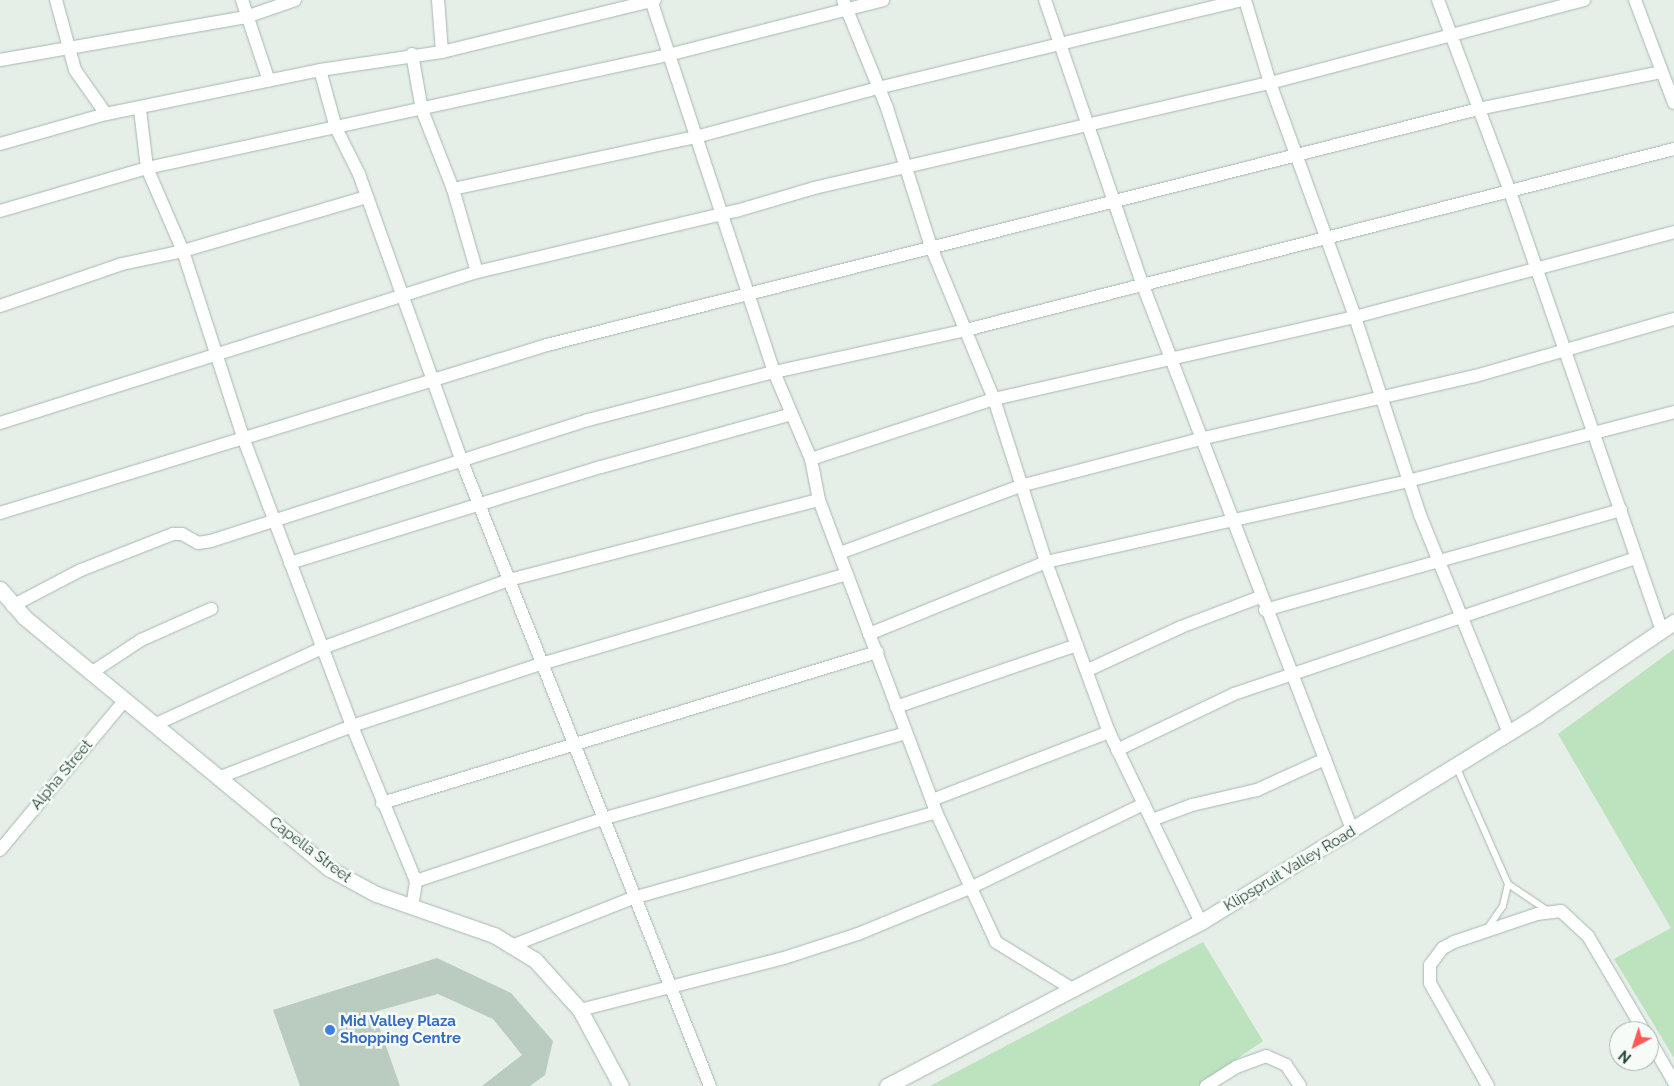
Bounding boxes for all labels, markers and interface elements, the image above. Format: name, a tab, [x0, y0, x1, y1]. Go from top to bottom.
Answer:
street label: Alpha Street	[28, 736, 96, 814]
street label: Capella Street	[265, 813, 355, 887]
street label: Klipspruit Valley Road	[1221, 822, 1359, 916]
place label: Mid Valley Plaza Shopping Centre	[340, 1012, 461, 1047]
north arrow	[1609, 1021, 1659, 1071]
marker: Mid Valley Plaza Shopping Centre	[324, 1024, 336, 1036]
text: N	[1616, 1047, 1634, 1066]

